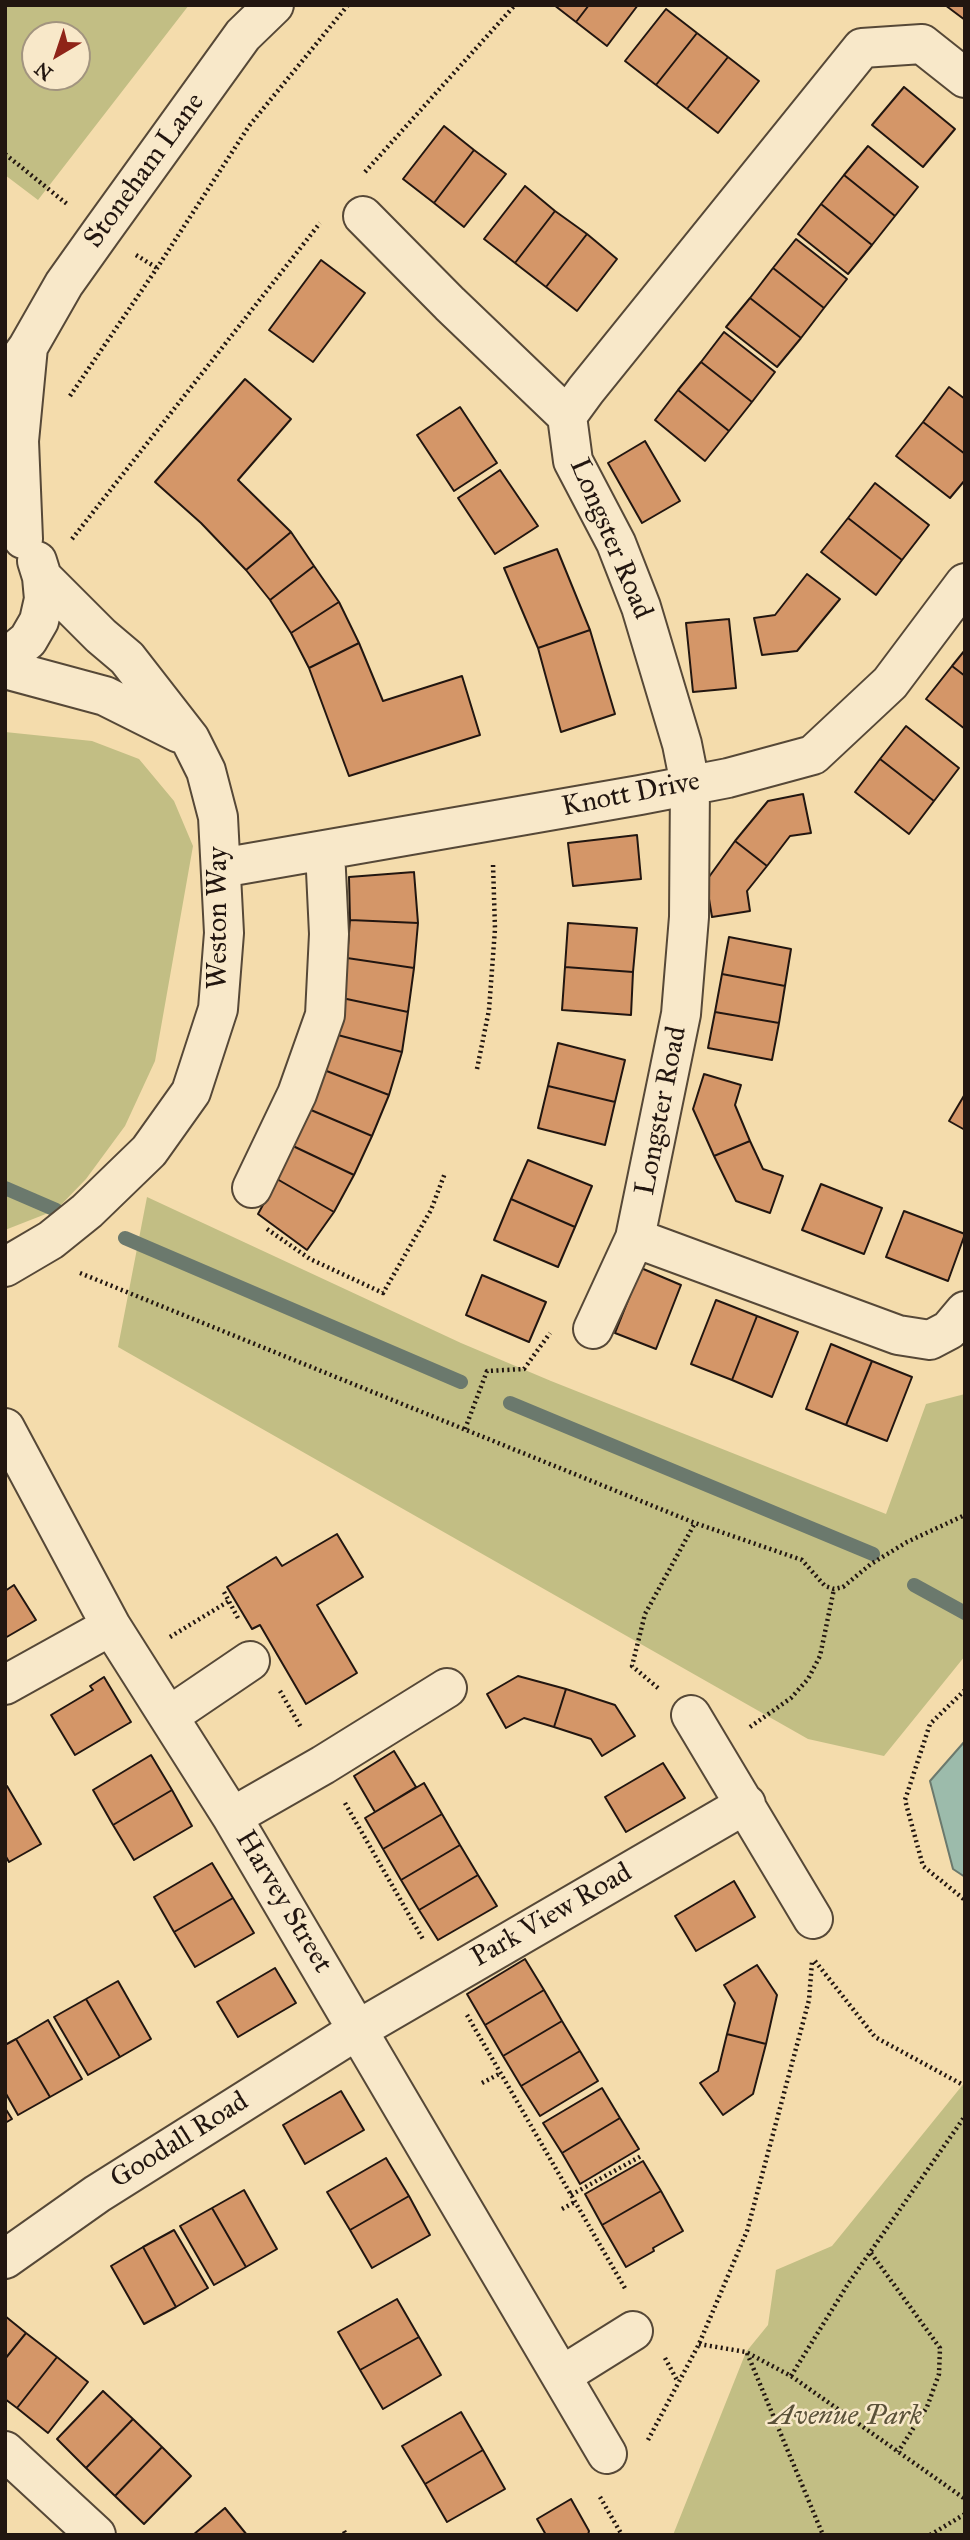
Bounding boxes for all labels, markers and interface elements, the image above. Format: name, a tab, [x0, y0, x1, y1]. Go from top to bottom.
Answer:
north arrow	[21, 21, 91, 91]
text: N	[30, 57, 57, 85]
street label: Stoneham Lane	[78, 87, 212, 255]
street label: Longster Road	[561, 454, 659, 624]
street label: Knott Drive	[559, 765, 703, 825]
street label: Weston Way	[202, 847, 236, 989]
street label: Longster Road	[629, 1024, 695, 1198]
street label: Harvey Street	[227, 1825, 339, 1979]
street label: Park View Road	[466, 1857, 638, 1975]
street label: Goodall Road	[105, 2085, 255, 2197]
park label: Avenue Park	[770, 2400, 922, 2434]

